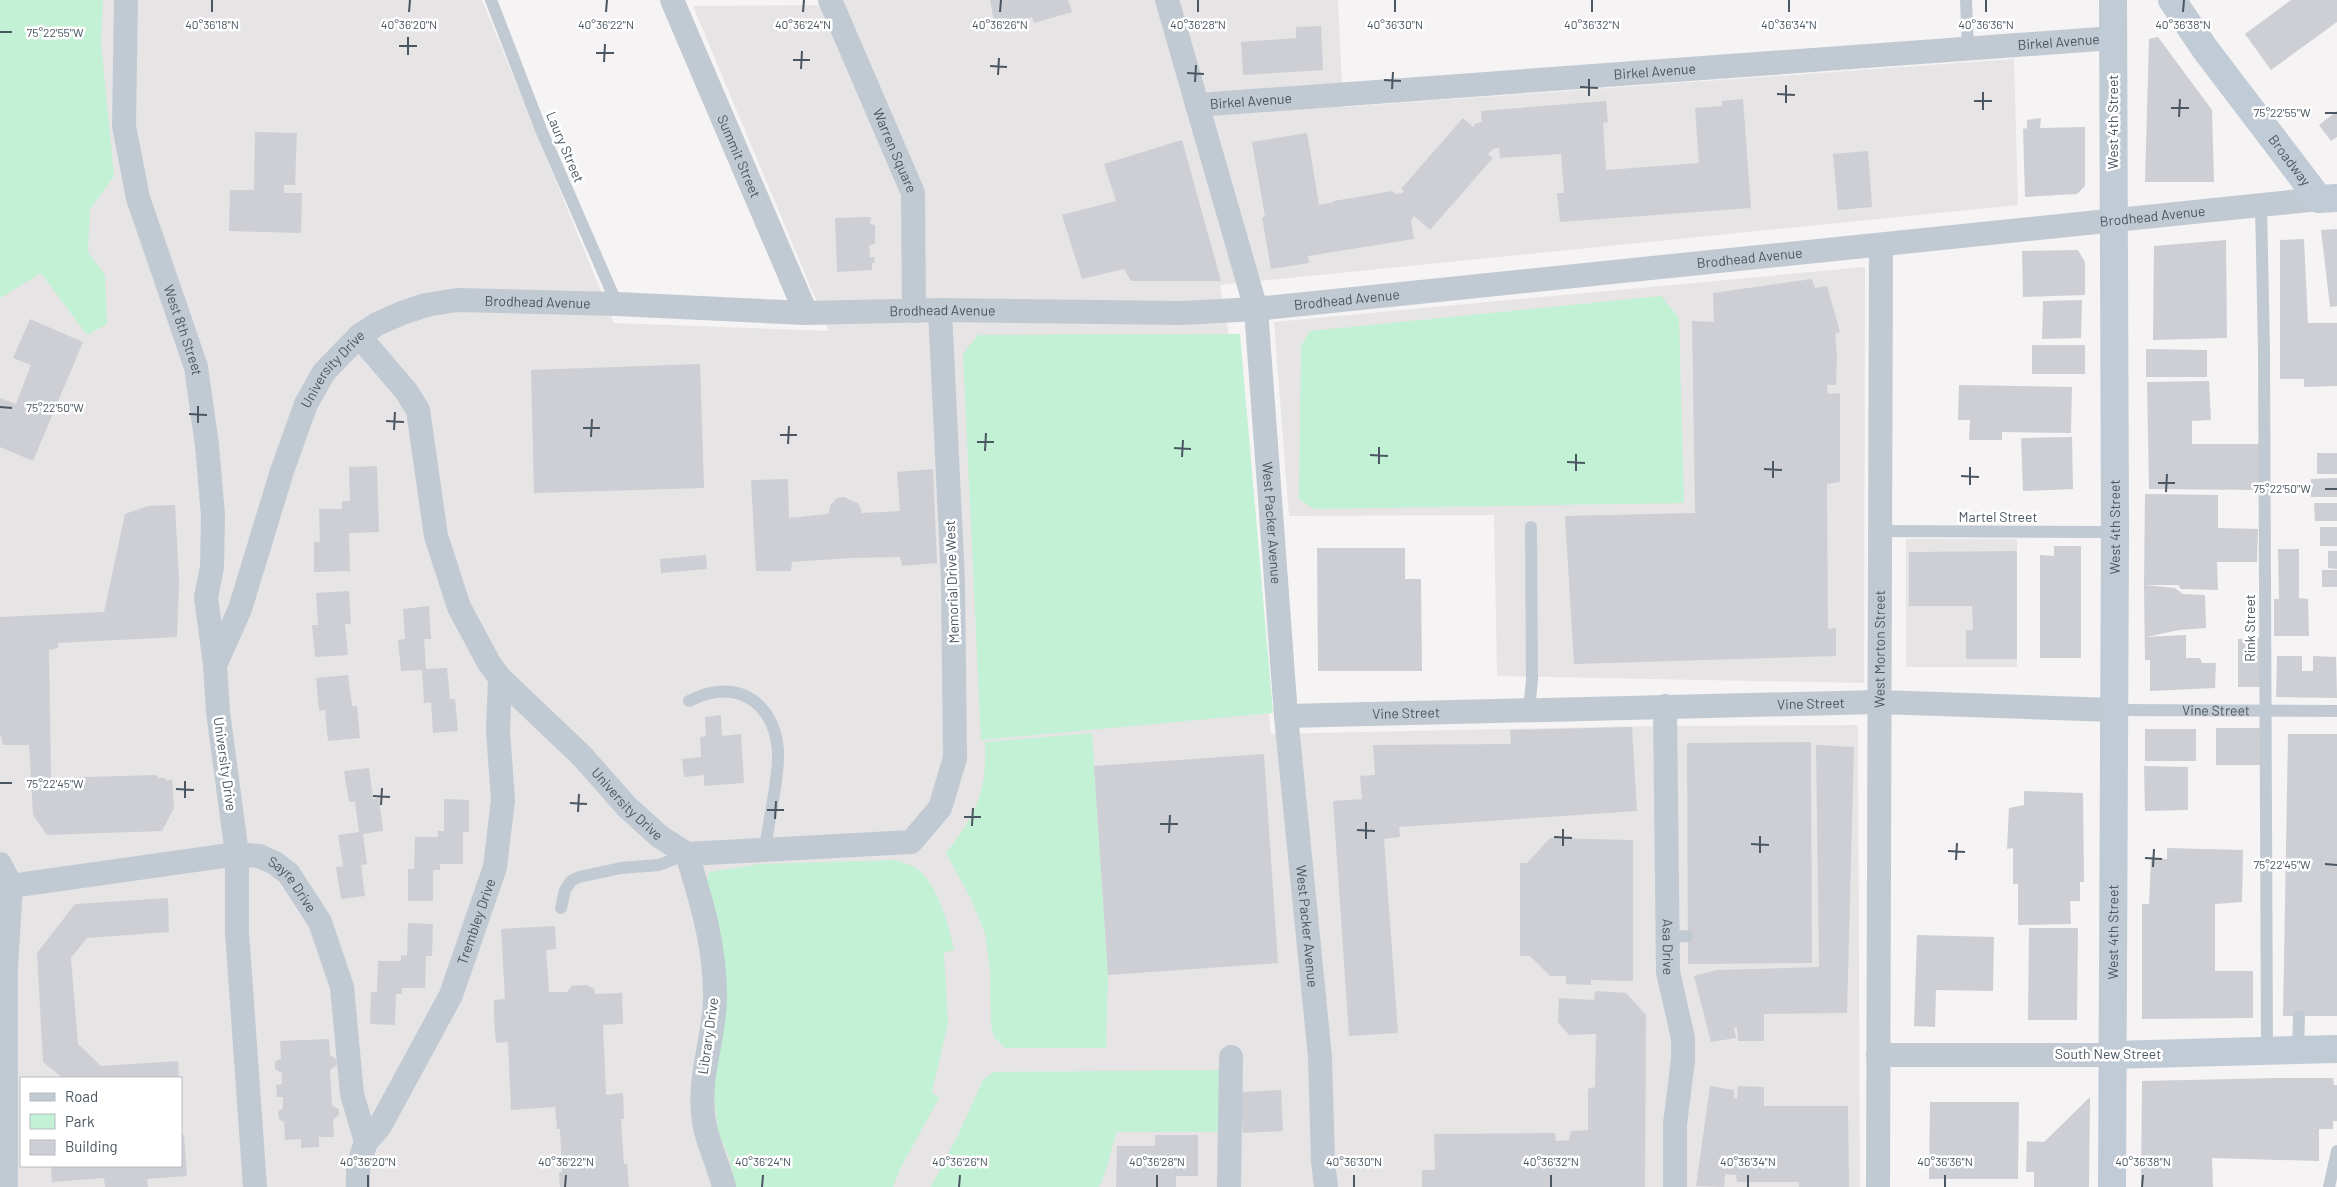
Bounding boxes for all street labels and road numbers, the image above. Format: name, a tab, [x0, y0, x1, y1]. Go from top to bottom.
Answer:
street label: Birkel Avenue	[2017, 30, 2100, 53]
street label: Birkel Avenue	[1613, 60, 1696, 82]
street label: West 4th Street	[2104, 75, 2121, 169]
street label: Birkel Avenue	[1209, 89, 1292, 112]
street label: Warren Square	[870, 106, 921, 195]
street label: Laury Street	[543, 109, 588, 185]
street label: Summit Street	[714, 112, 765, 200]
street label: Broadway	[2265, 131, 2315, 189]
street label: Brodhead Avenue	[2099, 202, 2206, 230]
street label: Brodhead Avenue	[1696, 244, 1803, 271]
street label: West 8th Street	[160, 282, 206, 376]
street label: Brodhead Avenue	[1293, 285, 1400, 313]
street label: Brodhead Avenue	[484, 292, 591, 311]
street label: Brodhead Avenue	[889, 301, 996, 319]
street label: University Drive	[297, 326, 367, 411]
street label: West Packer Avenue	[1259, 461, 1285, 585]
street label: West 4th Street	[2106, 479, 2123, 575]
street label: Martel Street	[1958, 508, 2038, 525]
street label: Memorial Drive West	[941, 520, 962, 644]
street label: West Morton Street	[1871, 590, 1888, 708]
street label: Rink Street	[2241, 594, 2258, 662]
street label: Vine Street	[1777, 694, 1845, 712]
street label: Vine Street	[2182, 701, 2250, 719]
street label: Vine Street	[1372, 703, 1440, 722]
street label: University Drive	[210, 716, 241, 812]
street label: University Drive	[588, 764, 667, 843]
street label: Sayre Drive	[266, 852, 320, 915]
street label: West Packer Avenue	[1293, 864, 1322, 988]
street label: Trembley Drive	[453, 876, 498, 967]
street label: West 4th Street	[2104, 884, 2121, 980]
street label: Asa Drive	[1659, 919, 1677, 975]
street label: Library Drive	[694, 996, 721, 1075]
street label: South New Street	[2055, 1045, 2161, 1062]

